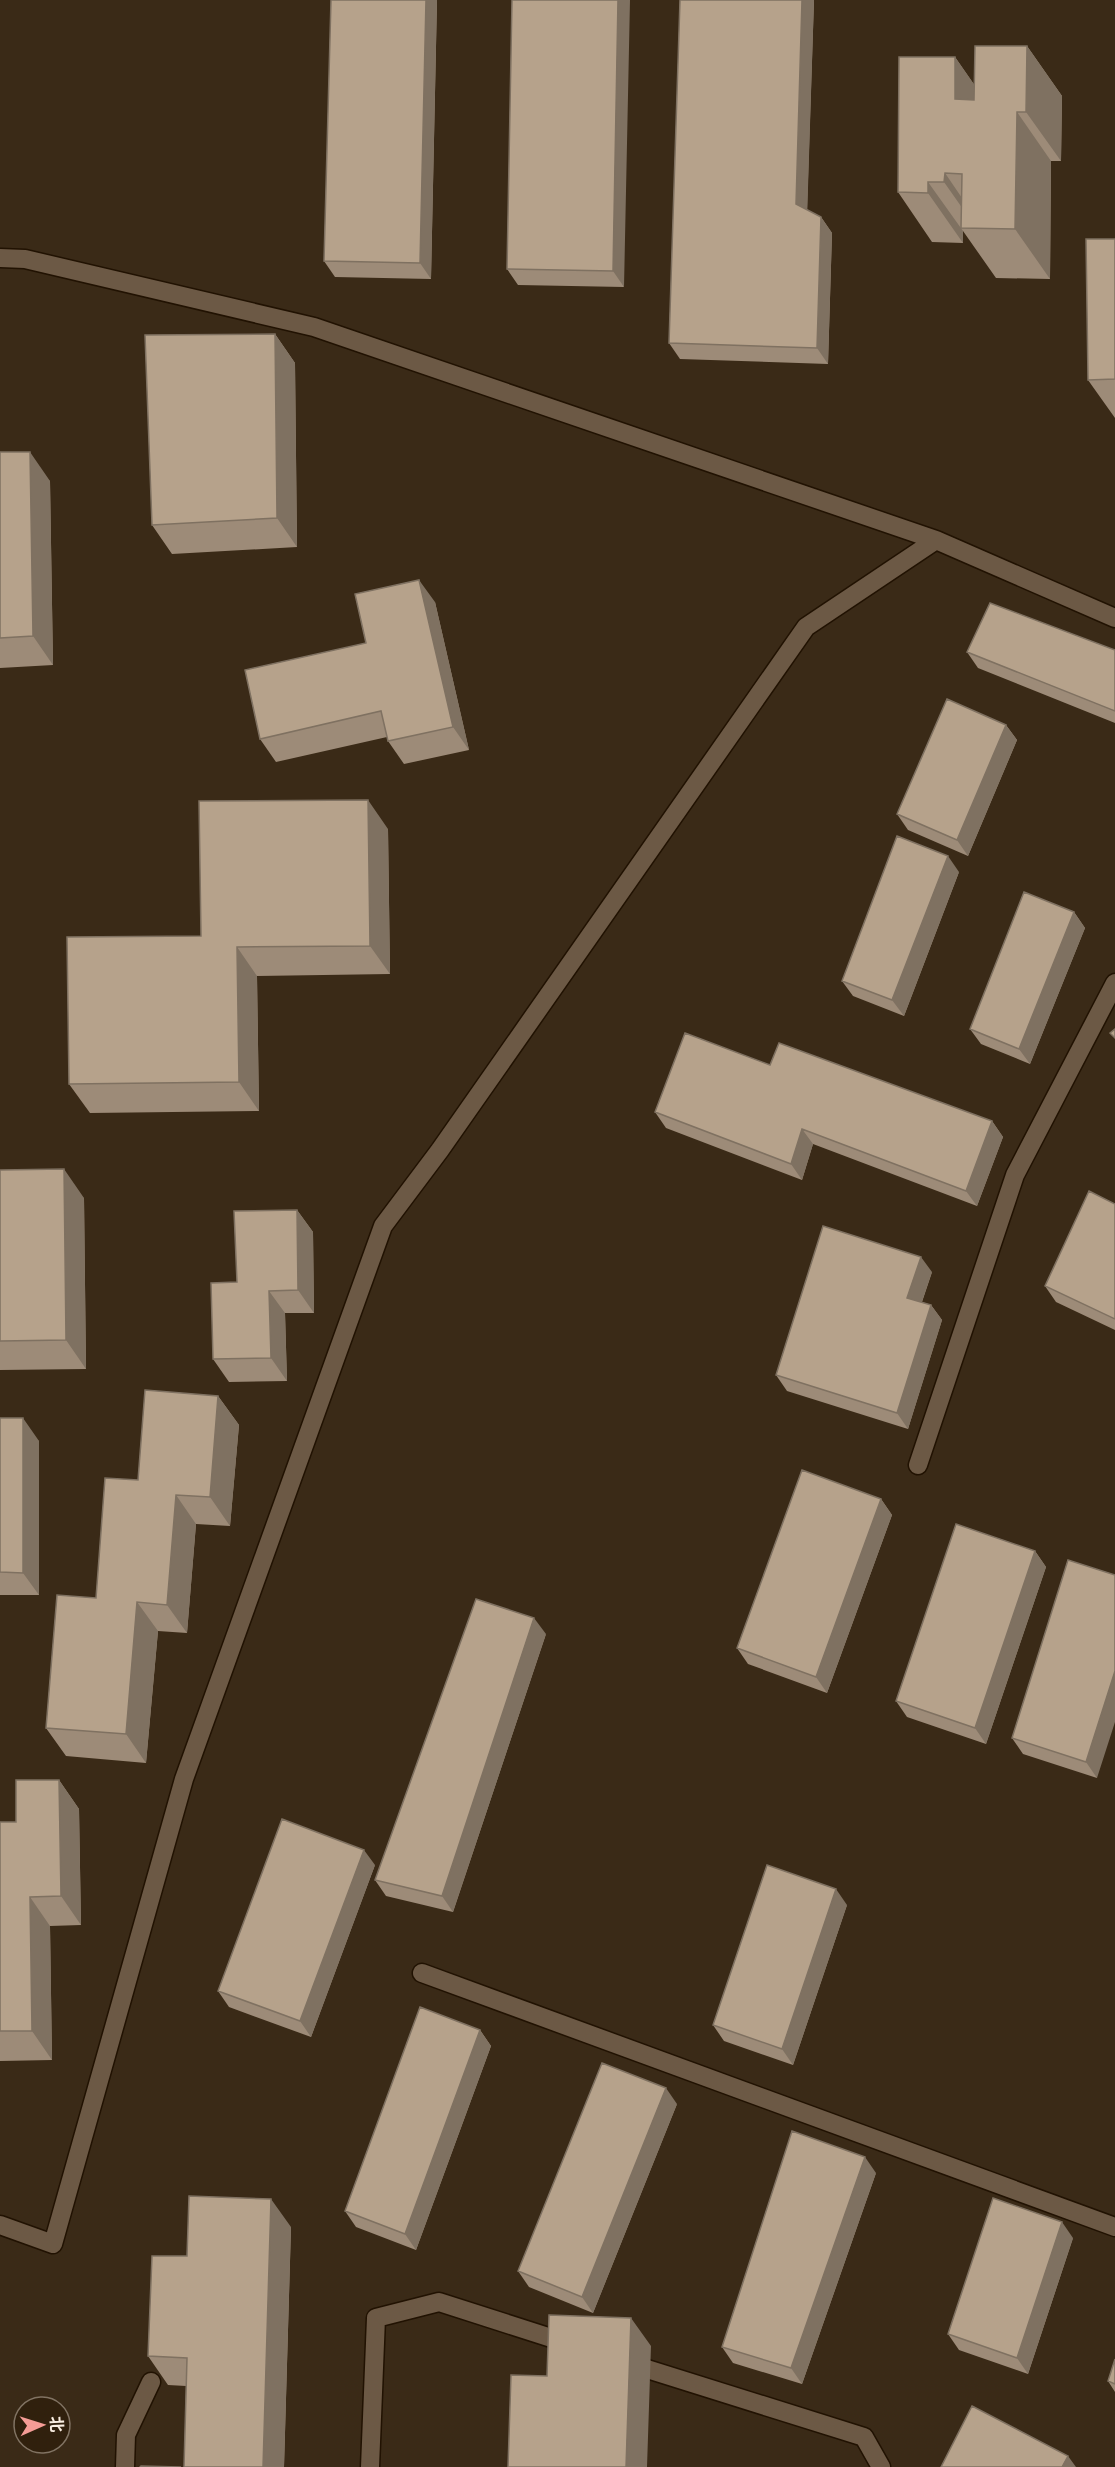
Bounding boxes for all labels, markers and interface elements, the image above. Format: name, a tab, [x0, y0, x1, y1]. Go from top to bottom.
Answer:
north arrow	[12, 2395, 72, 2455]
text: 北	[47, 2416, 66, 2433]

